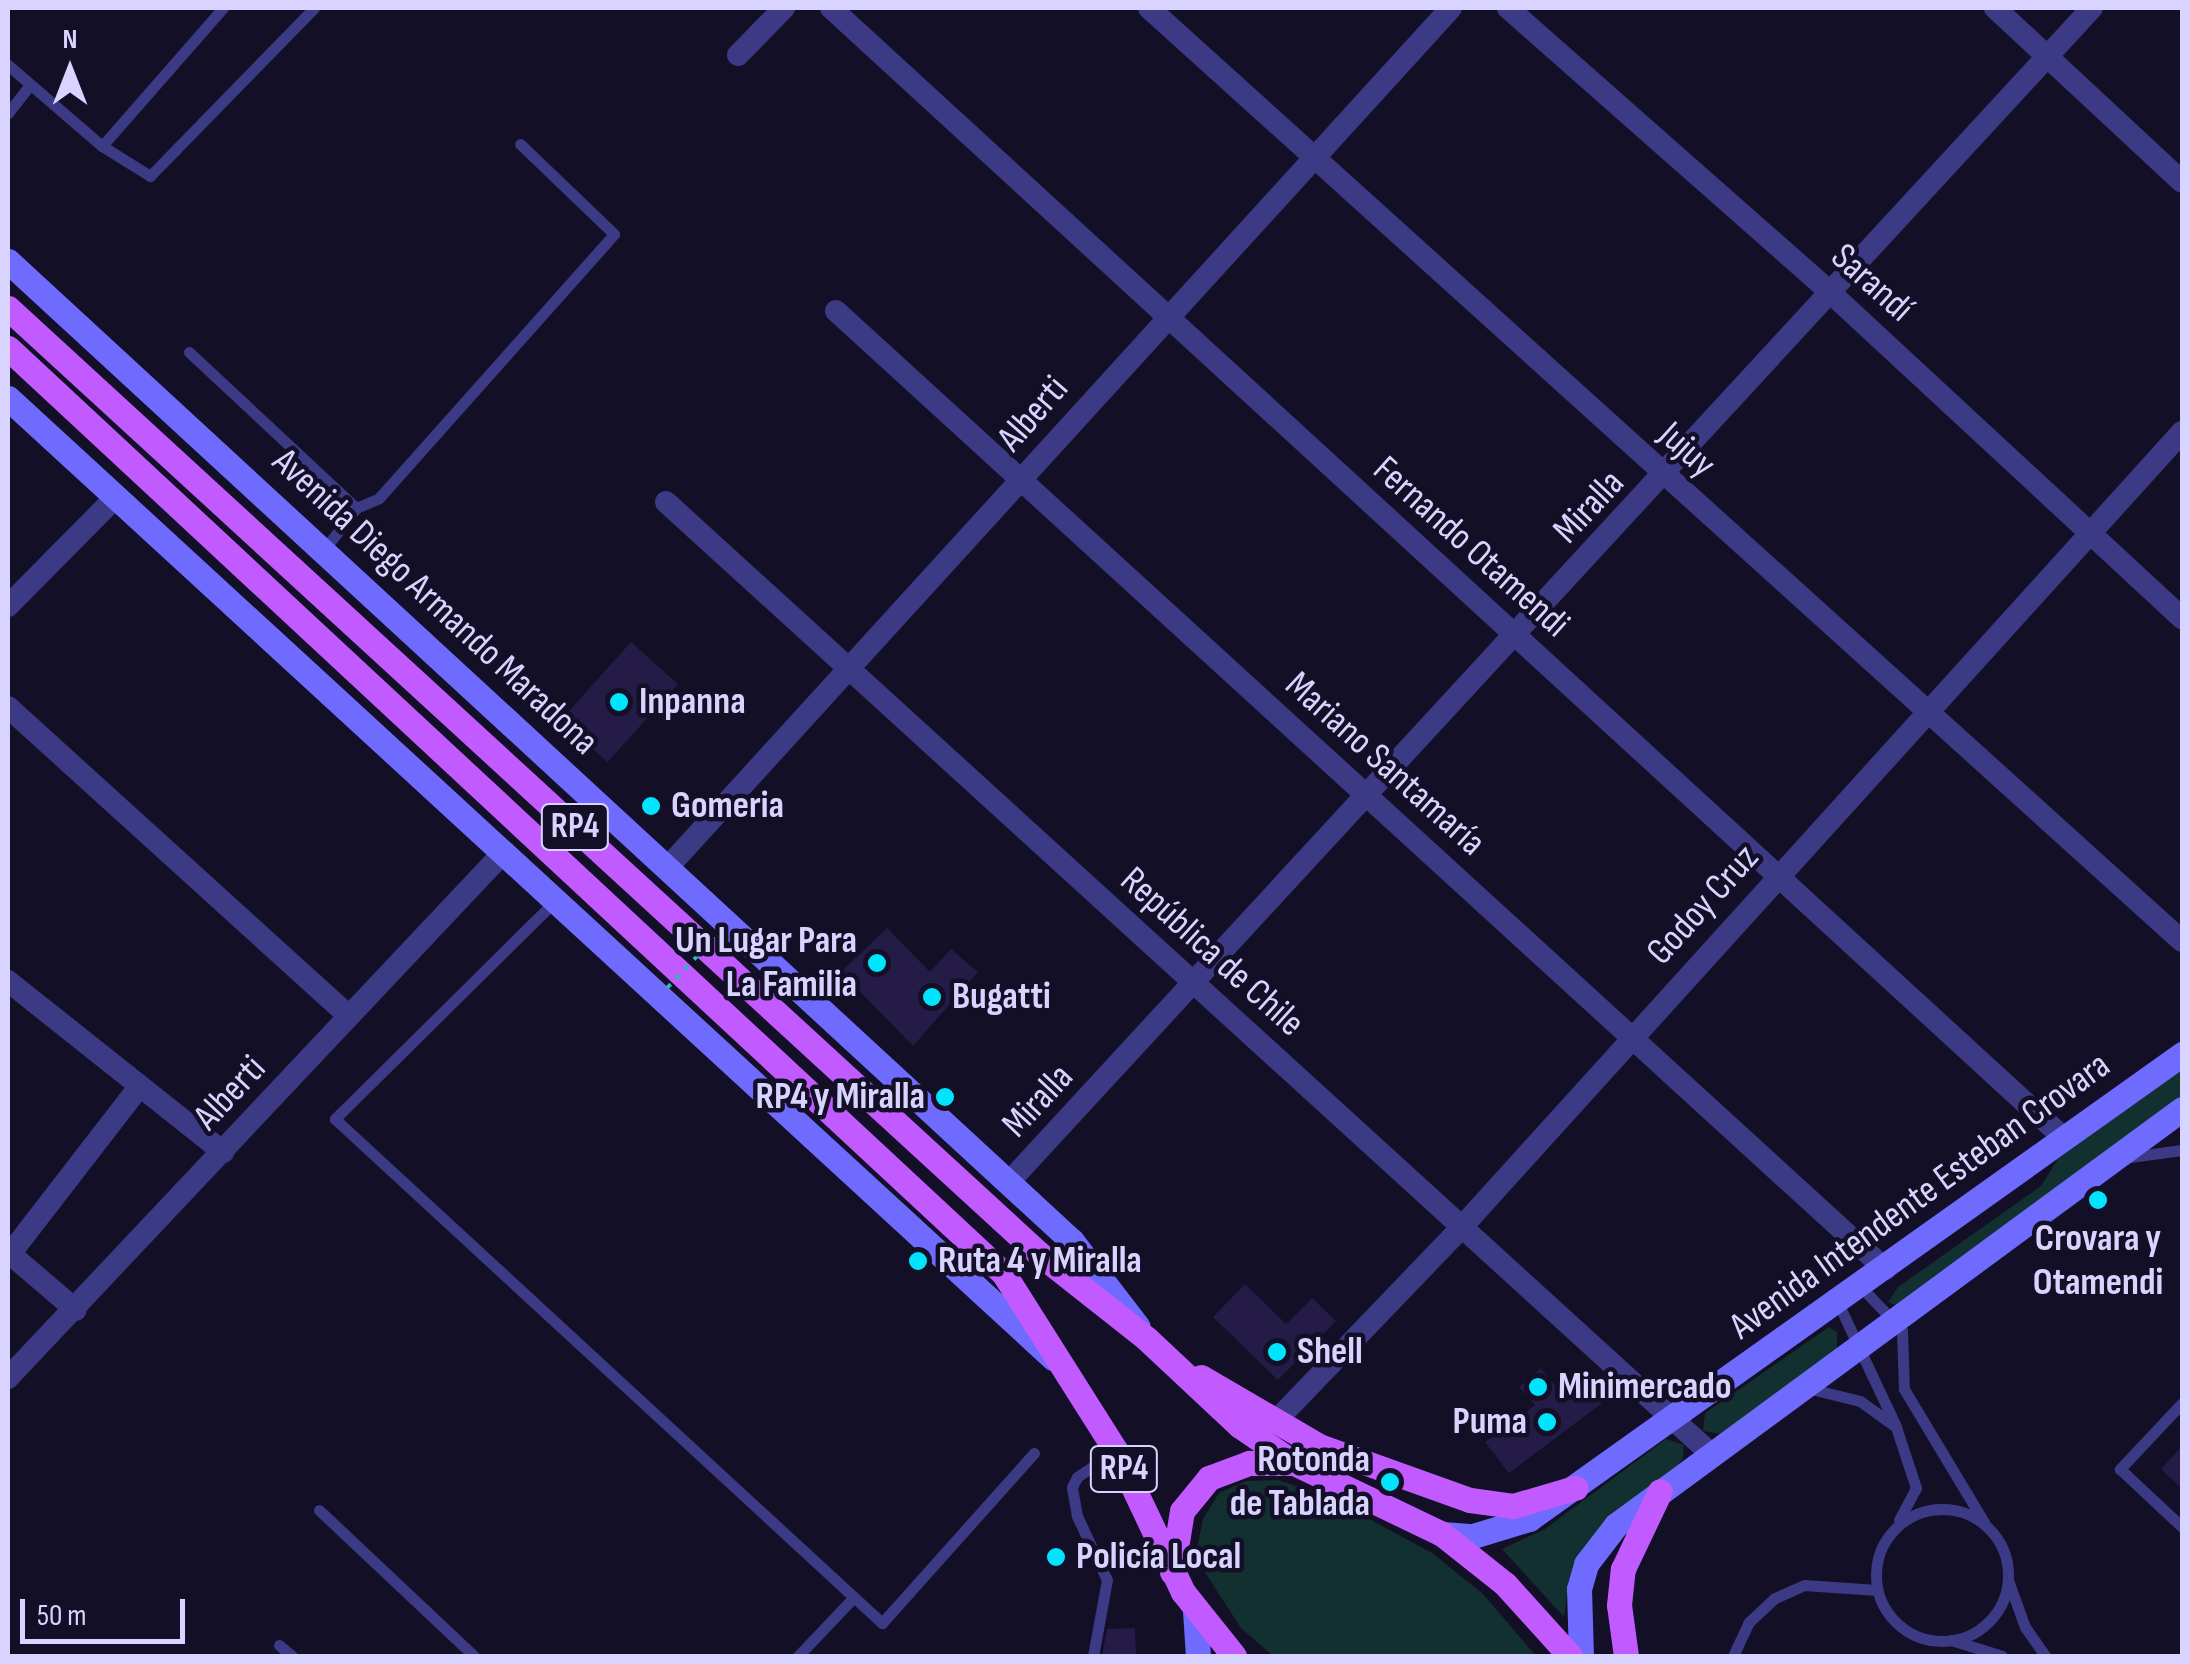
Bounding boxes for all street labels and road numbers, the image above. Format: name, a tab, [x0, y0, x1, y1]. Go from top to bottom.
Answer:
street label: Sarandí	[1821, 234, 1923, 332]
street label: Alberti	[988, 367, 1078, 461]
street label: Jujuy	[1649, 413, 1725, 487]
street label: Avenida Diego Armando Maradona	[263, 439, 607, 765]
street label: Fernando Otamendi	[1363, 447, 1579, 647]
street label: Miralla	[1544, 461, 1634, 553]
street label: Mariano Santamaría	[1276, 662, 1494, 866]
road number: RP4	[540, 797, 610, 857]
street label: Godoy Cruz	[1637, 836, 1769, 974]
street label: República de Chile	[1111, 858, 1313, 1046]
street label: Avenida Intendente Esteban Crovara	[1721, 1043, 2119, 1349]
street label: Alberti	[184, 1046, 276, 1140]
street label: Miralla	[993, 1055, 1083, 1147]
road number: RP4	[1089, 1439, 1159, 1499]

